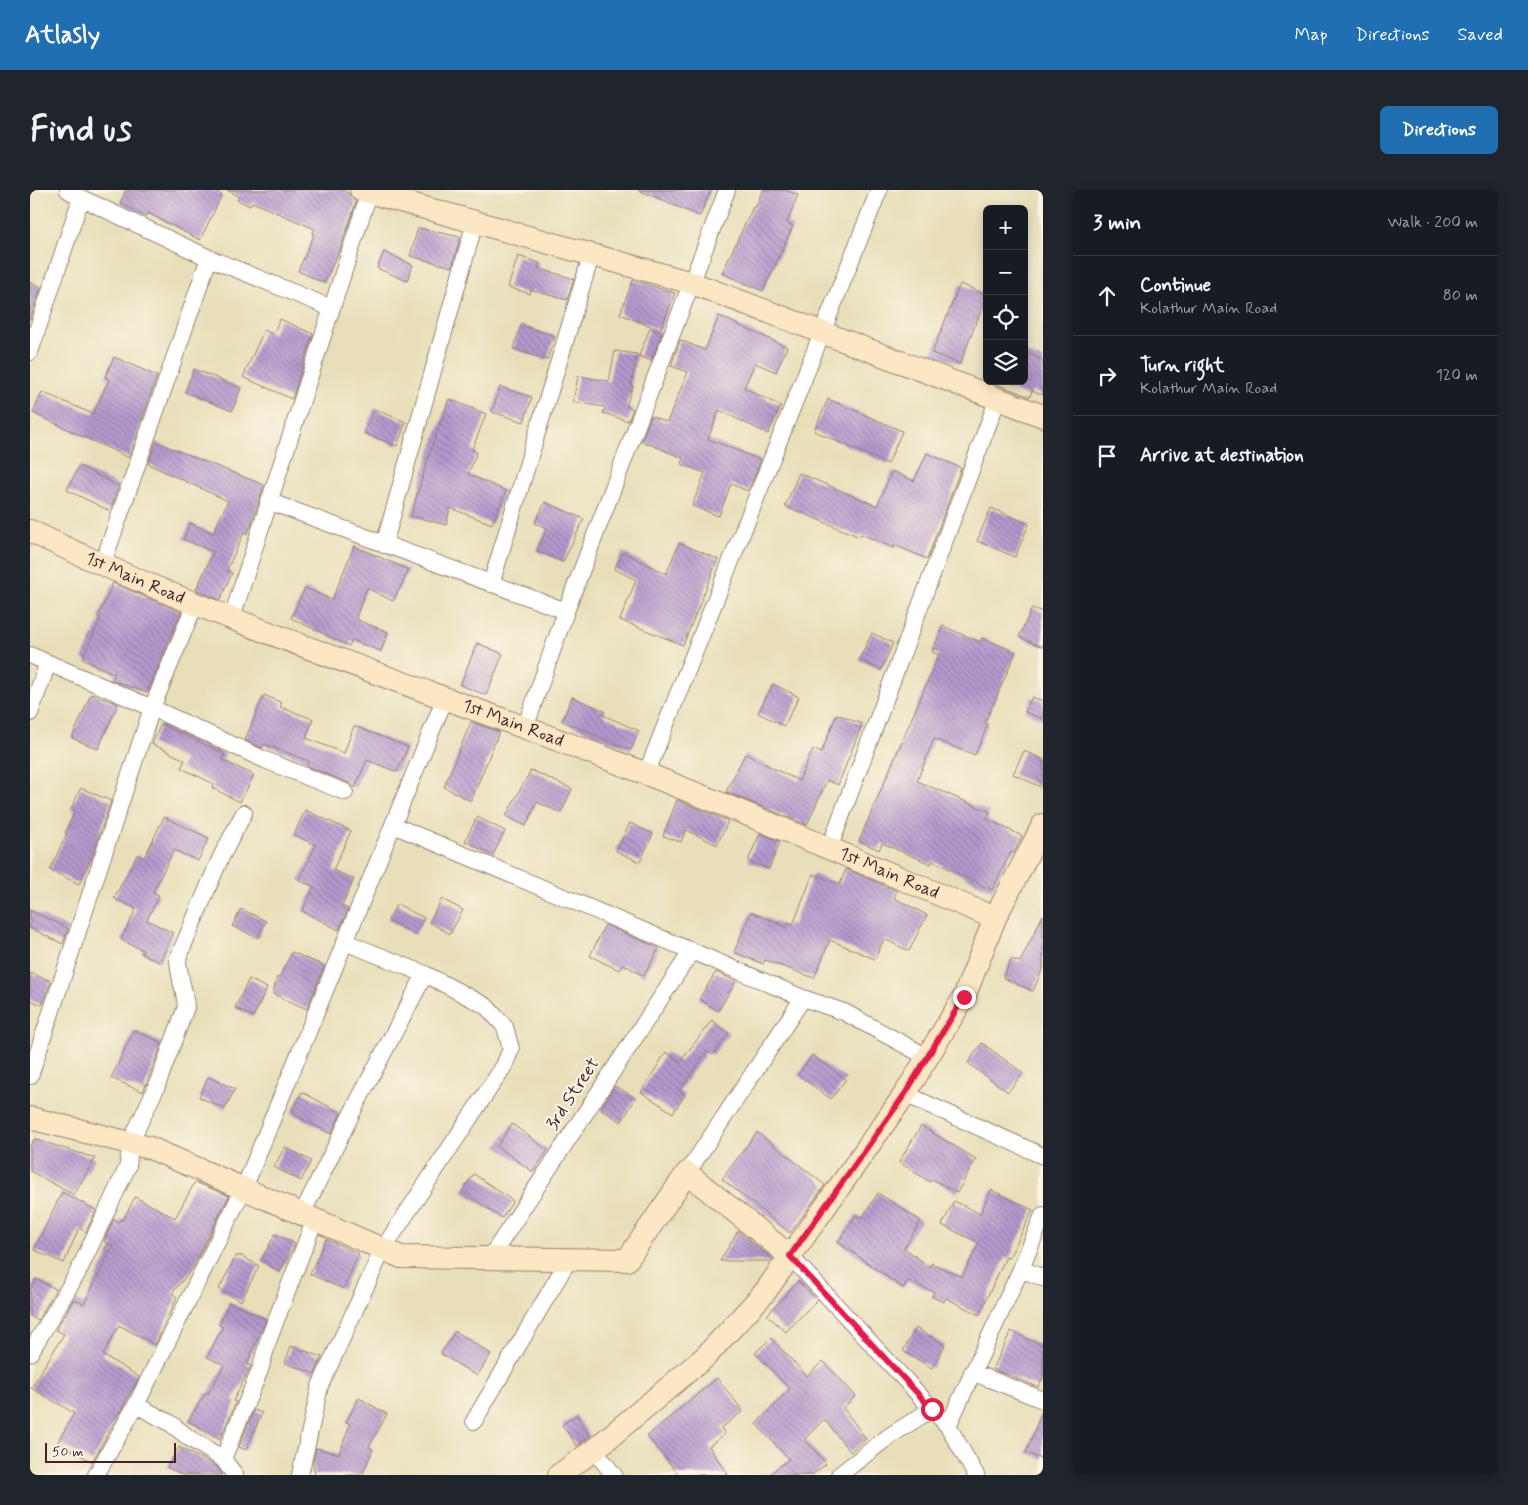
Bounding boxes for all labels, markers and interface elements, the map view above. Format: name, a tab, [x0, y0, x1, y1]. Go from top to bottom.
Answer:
text: Atlasly	[25, 20, 100, 51]
text: Map	[1295, 23, 1328, 47]
text: Directions	[1356, 23, 1430, 47]
text: Saved	[1458, 23, 1503, 47]
button: Directions	[1380, 106, 1498, 154]
text: Find us	[30, 107, 132, 153]
map controls	[983, 205, 1028, 385]
button: +	[983, 205, 1028, 250]
text: 3 min	[1093, 209, 1141, 237]
text: Walk · 200 m	[1387, 212, 1478, 233]
button: −	[983, 250, 1028, 295]
text: Continue	[1140, 273, 1211, 298]
icon: ahead	[1093, 282, 1121, 310]
text: 80 m	[1443, 285, 1478, 306]
button: locate	[983, 295, 1028, 340]
text: Kolathur Main Road	[1140, 298, 1277, 319]
button: layers	[983, 340, 1028, 385]
text: Turn right	[1140, 353, 1224, 378]
icon: right	[1093, 362, 1121, 390]
text: 120 m	[1436, 365, 1478, 386]
text: Kolathur Main Road	[1140, 378, 1277, 399]
icon: arrive	[1093, 442, 1121, 470]
text: Arrive at destination	[1140, 443, 1304, 468]
street label: 1st Main Road	[81, 546, 188, 610]
street label: 1st Main Road	[459, 694, 567, 753]
street label: 1st Main Road	[835, 842, 943, 905]
route end	[953, 986, 976, 1009]
street label: 3rd Street	[541, 1053, 605, 1135]
route start	[921, 1398, 944, 1421]
scale bar	[45, 1440, 176, 1463]
text: 50 m	[52, 1443, 83, 1461]

